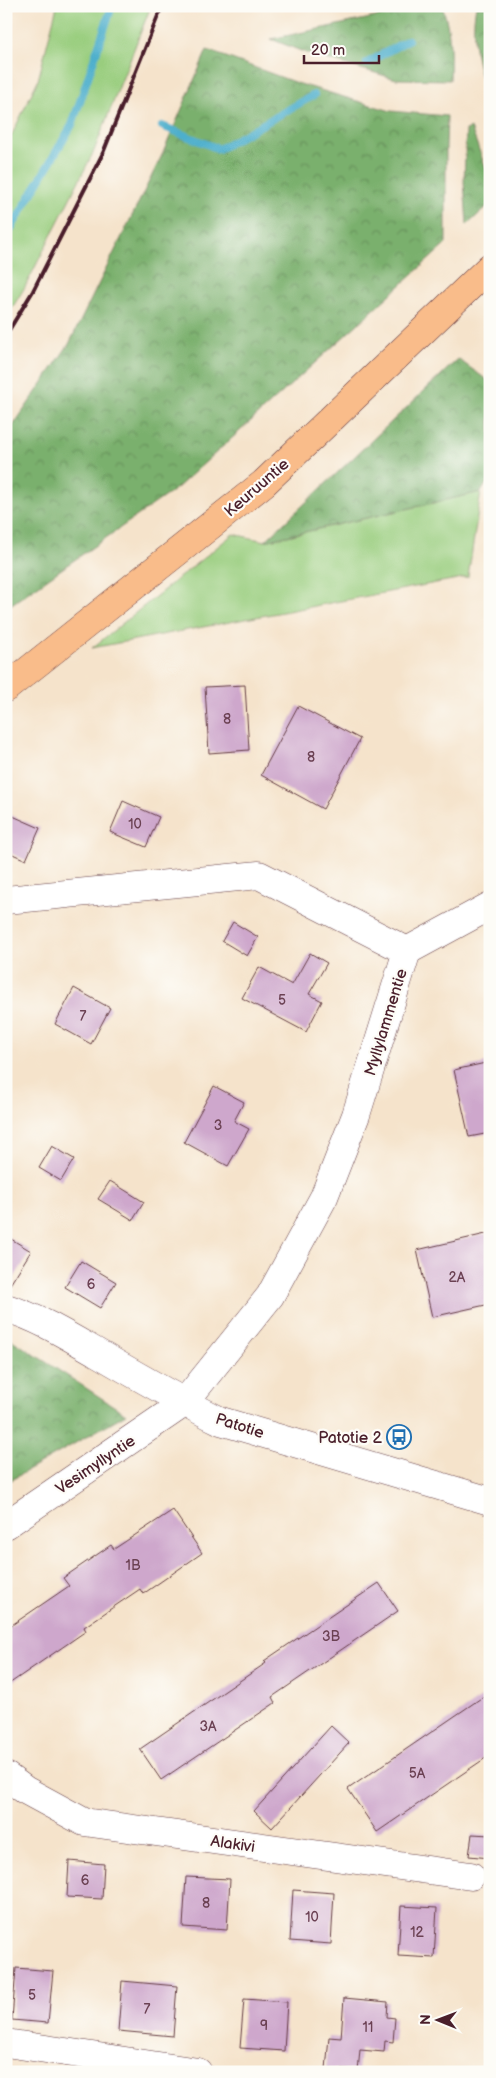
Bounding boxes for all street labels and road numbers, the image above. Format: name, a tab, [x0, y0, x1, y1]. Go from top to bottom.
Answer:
street label: Keuruuntie	[221, 455, 294, 521]
street label: Myllylammentie	[361, 966, 412, 1078]
street label: Patotie	[213, 1410, 267, 1443]
street label: Vesimyllyntie	[52, 1431, 140, 1499]
street label: Alakivi	[209, 1832, 256, 1857]

